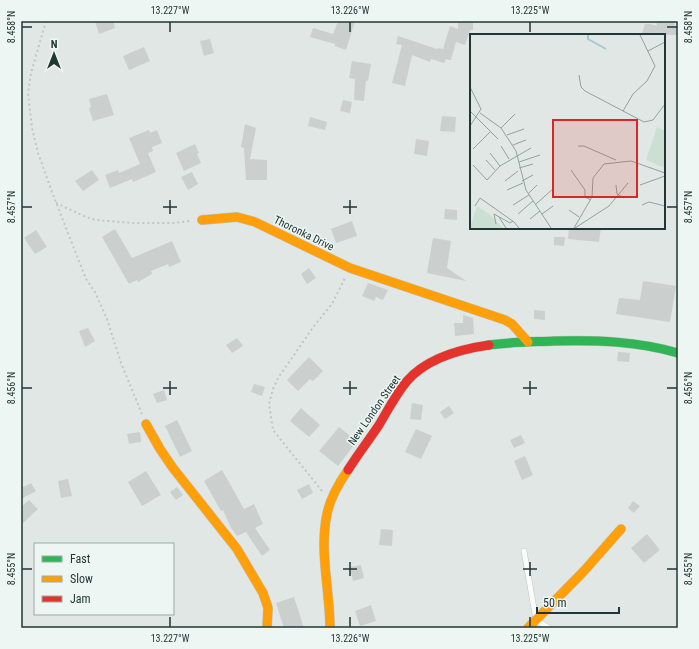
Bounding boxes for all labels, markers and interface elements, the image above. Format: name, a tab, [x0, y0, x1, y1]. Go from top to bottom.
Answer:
text: 13.227°W	[151, 5, 190, 16]
text: 13.226°W	[331, 5, 370, 16]
text: 13.225°W	[511, 5, 550, 16]
text: 8.458°N	[6, 11, 17, 43]
text: 8.458°N	[683, 11, 694, 43]
north arrow	[34, 34, 74, 74]
inset map	[470, 34, 665, 229]
text: N	[51, 38, 58, 51]
text: 8.457°N	[6, 191, 17, 223]
text: 8.457°N	[683, 191, 694, 223]
street label: Thoronka Drive	[272, 213, 336, 254]
text: 8.456°N	[6, 372, 17, 404]
text: 8.456°N	[683, 372, 694, 404]
street label: New London Street	[345, 373, 403, 448]
legend	[34, 543, 174, 615]
text: Fast	[70, 552, 91, 566]
text: 8.455°N	[6, 553, 17, 585]
text: 8.455°N	[683, 553, 694, 585]
text: Slow	[70, 572, 93, 586]
scale bar	[537, 589, 619, 615]
text: Jam	[70, 592, 91, 606]
text: 50 m	[543, 596, 567, 610]
text: 13.227°W	[151, 633, 190, 644]
text: 13.226°W	[331, 633, 370, 644]
text: 13.225°W	[511, 633, 550, 644]

